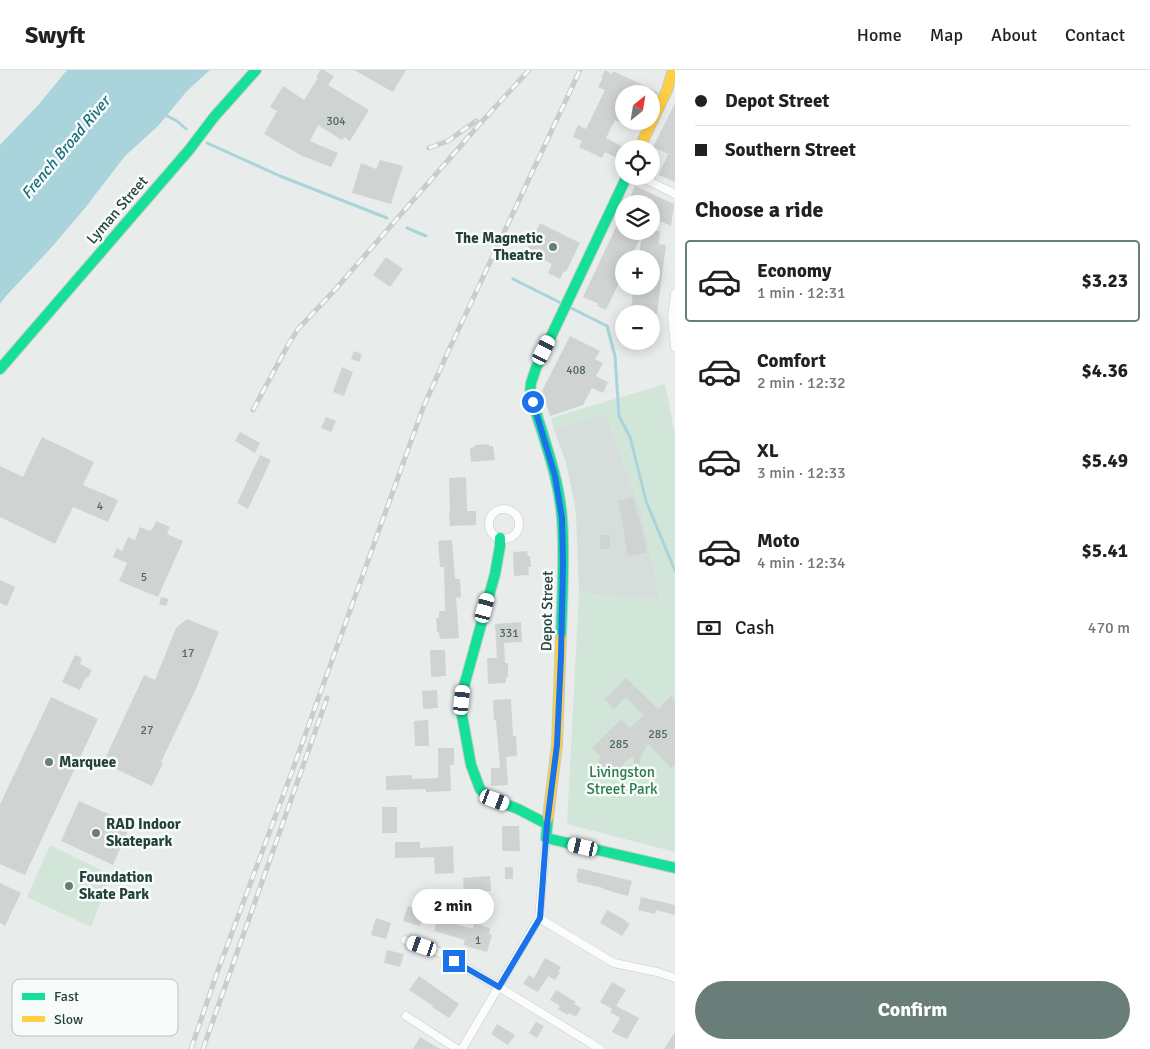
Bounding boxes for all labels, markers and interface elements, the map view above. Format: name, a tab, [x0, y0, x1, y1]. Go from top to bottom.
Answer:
text: Swyft	[25, 20, 85, 50]
text: Home	[857, 24, 902, 46]
text: Map	[930, 24, 963, 46]
text: About	[991, 24, 1037, 46]
text: Contact	[1065, 24, 1125, 46]
north arrow	[615, 85, 660, 130]
map controls	[615, 85, 660, 350]
text: Depot Street	[725, 89, 829, 113]
water label: French Broad River	[17, 90, 116, 203]
house number: 304	[326, 114, 346, 129]
text: Southern Street	[725, 138, 856, 162]
button: locate	[615, 140, 660, 185]
street label: Lyman Street	[83, 172, 151, 248]
button: layers	[615, 195, 660, 240]
text: Choose a ride	[695, 196, 823, 223]
place label: The Magnetic Theatre	[455, 229, 543, 264]
marker: The Magnetic Theatre	[547, 241, 559, 253]
button: +	[615, 250, 660, 295]
icon: car	[697, 259, 742, 304]
text: Economy	[757, 259, 831, 283]
text: $3.23	[1082, 269, 1128, 293]
text: 1 min · 12:31	[757, 283, 846, 303]
button: −	[615, 305, 660, 350]
car	[530, 333, 557, 367]
icon: car	[697, 349, 742, 394]
text: Comfort	[757, 349, 826, 373]
text: $4.36	[1082, 359, 1128, 383]
house number: 408	[566, 363, 586, 378]
text: 2 min · 12:32	[757, 373, 846, 393]
route start	[522, 391, 544, 413]
icon: car	[697, 439, 742, 484]
text: XL	[757, 439, 779, 463]
text: $5.49	[1082, 449, 1128, 473]
text: 3 min · 12:33	[757, 463, 846, 483]
house number: 4	[97, 499, 104, 514]
icon: car	[697, 529, 742, 574]
text: Moto	[757, 529, 800, 553]
text: $5.41	[1082, 539, 1128, 563]
text: 4 min · 12:34	[757, 553, 846, 573]
house number: 5	[141, 570, 147, 585]
street label: Depot Street	[537, 571, 557, 651]
car	[473, 592, 496, 624]
icon: cash	[695, 614, 723, 642]
text: Cash	[735, 616, 775, 640]
text: 470 m	[1088, 618, 1130, 638]
house number: 331	[499, 626, 519, 641]
house number: 17	[182, 646, 194, 661]
car	[452, 684, 471, 716]
house number: 27	[141, 723, 153, 738]
house number: 285	[648, 727, 668, 742]
house number: 285	[609, 737, 629, 752]
place label: Marquee	[59, 753, 116, 771]
marker: Marquee	[43, 756, 55, 768]
park label: Livingston Street Park	[586, 763, 658, 798]
car	[478, 788, 511, 812]
place label: RAD Indoor Skatepark	[106, 815, 181, 850]
marker: RAD Indoor Skatepark	[90, 827, 102, 839]
car	[566, 836, 599, 858]
place label: Foundation Skate Park	[79, 868, 153, 903]
marker: Foundation Skate Park	[63, 880, 75, 892]
callout: 2 min	[413, 888, 495, 924]
text: 2 min	[434, 896, 472, 916]
house number: 1	[475, 933, 481, 948]
car	[405, 934, 438, 958]
route end	[443, 950, 465, 972]
legend	[12, 979, 178, 1036]
button: Confirm	[695, 981, 1130, 1039]
text: Fast	[54, 988, 79, 1005]
text: Slow	[54, 1011, 83, 1028]

